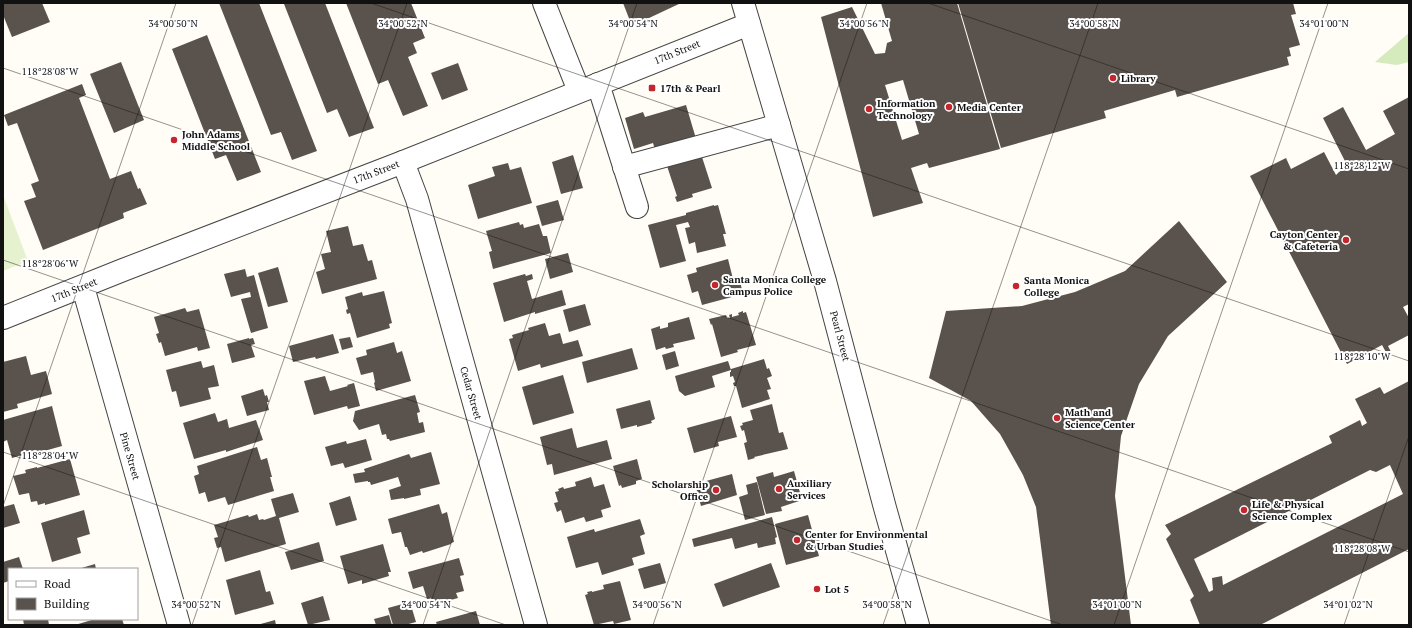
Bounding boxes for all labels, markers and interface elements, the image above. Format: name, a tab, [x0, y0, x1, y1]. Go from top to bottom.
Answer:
text: 34°00'50"N	[148, 17, 198, 30]
text: 34°00'52"N	[378, 17, 428, 30]
text: 34°00'54"N	[608, 17, 658, 30]
text: 34°00'56"N	[839, 17, 889, 30]
text: 34°00'58"N	[1069, 17, 1119, 30]
text: 34°01'00"N	[1299, 17, 1349, 30]
street label: 17th Street	[652, 37, 702, 67]
text: 118°28'08"W	[22, 65, 79, 78]
place label: Library	[1121, 72, 1156, 85]
marker: Library	[1108, 73, 1118, 83]
place label: 17th & Pearl	[660, 82, 721, 95]
marker: 17th & Pearl	[647, 83, 657, 93]
place label: Information Technology	[877, 97, 936, 122]
place label: Media Center	[957, 101, 1022, 114]
marker: Media Center	[944, 102, 954, 112]
marker: Information Technology	[864, 104, 874, 114]
place label: John Adams Middle School	[182, 128, 251, 153]
marker: John Adams Middle School	[169, 135, 179, 145]
street label: 17th Street	[351, 157, 401, 187]
text: 118°28'12"W	[1334, 159, 1391, 172]
place label: Cayton Center & Cafeteria	[1270, 228, 1339, 253]
marker: Cayton Center & Cafeteria	[1341, 235, 1351, 245]
text: 118°28'06"W	[22, 257, 79, 270]
place label: Santa Monica College Campus Police	[723, 273, 827, 298]
place label: Santa Monica College	[1024, 274, 1090, 299]
street label: 17th Street	[49, 275, 99, 305]
marker: Santa Monica College Campus Police	[710, 280, 720, 290]
marker: Santa Monica College	[1011, 281, 1021, 291]
street label: Pearl Street	[827, 309, 853, 363]
text: 118°28'10"W	[1334, 350, 1391, 363]
street label: Cedar Street	[457, 365, 485, 421]
place label: Math and Science Center	[1065, 406, 1136, 431]
marker: Math and Science Center	[1052, 413, 1062, 423]
street label: Pine Street	[117, 431, 143, 482]
text: 118°28'04"W	[22, 449, 79, 462]
place label: Auxiliary Services	[787, 477, 832, 502]
place label: Scholarship Office	[652, 478, 709, 503]
marker: Auxiliary Services	[774, 484, 784, 494]
marker: Scholarship Office	[711, 485, 721, 495]
place label: Life & Physical Science Complex	[1252, 498, 1332, 523]
marker: Life & Physical Science Complex	[1239, 505, 1249, 515]
place label: Center for Environmental & Urban Studies	[805, 528, 928, 553]
marker: Center for Environmental & Urban Studies	[792, 535, 802, 545]
text: 118°28'08"W	[1334, 542, 1391, 555]
legend	[8, 568, 138, 620]
text: Road	[44, 576, 71, 591]
place label: Lot 5	[825, 583, 849, 596]
marker: Lot 5	[812, 584, 822, 594]
text: Building	[44, 596, 90, 611]
text: 34°00'52"N	[171, 598, 221, 611]
text: 34°00'54"N	[401, 598, 451, 611]
text: 34°00'56"N	[632, 598, 682, 611]
text: 34°00'58"N	[862, 598, 912, 611]
text: 34°01'00"N	[1092, 598, 1142, 611]
text: 34°01'02"N	[1323, 598, 1373, 611]

